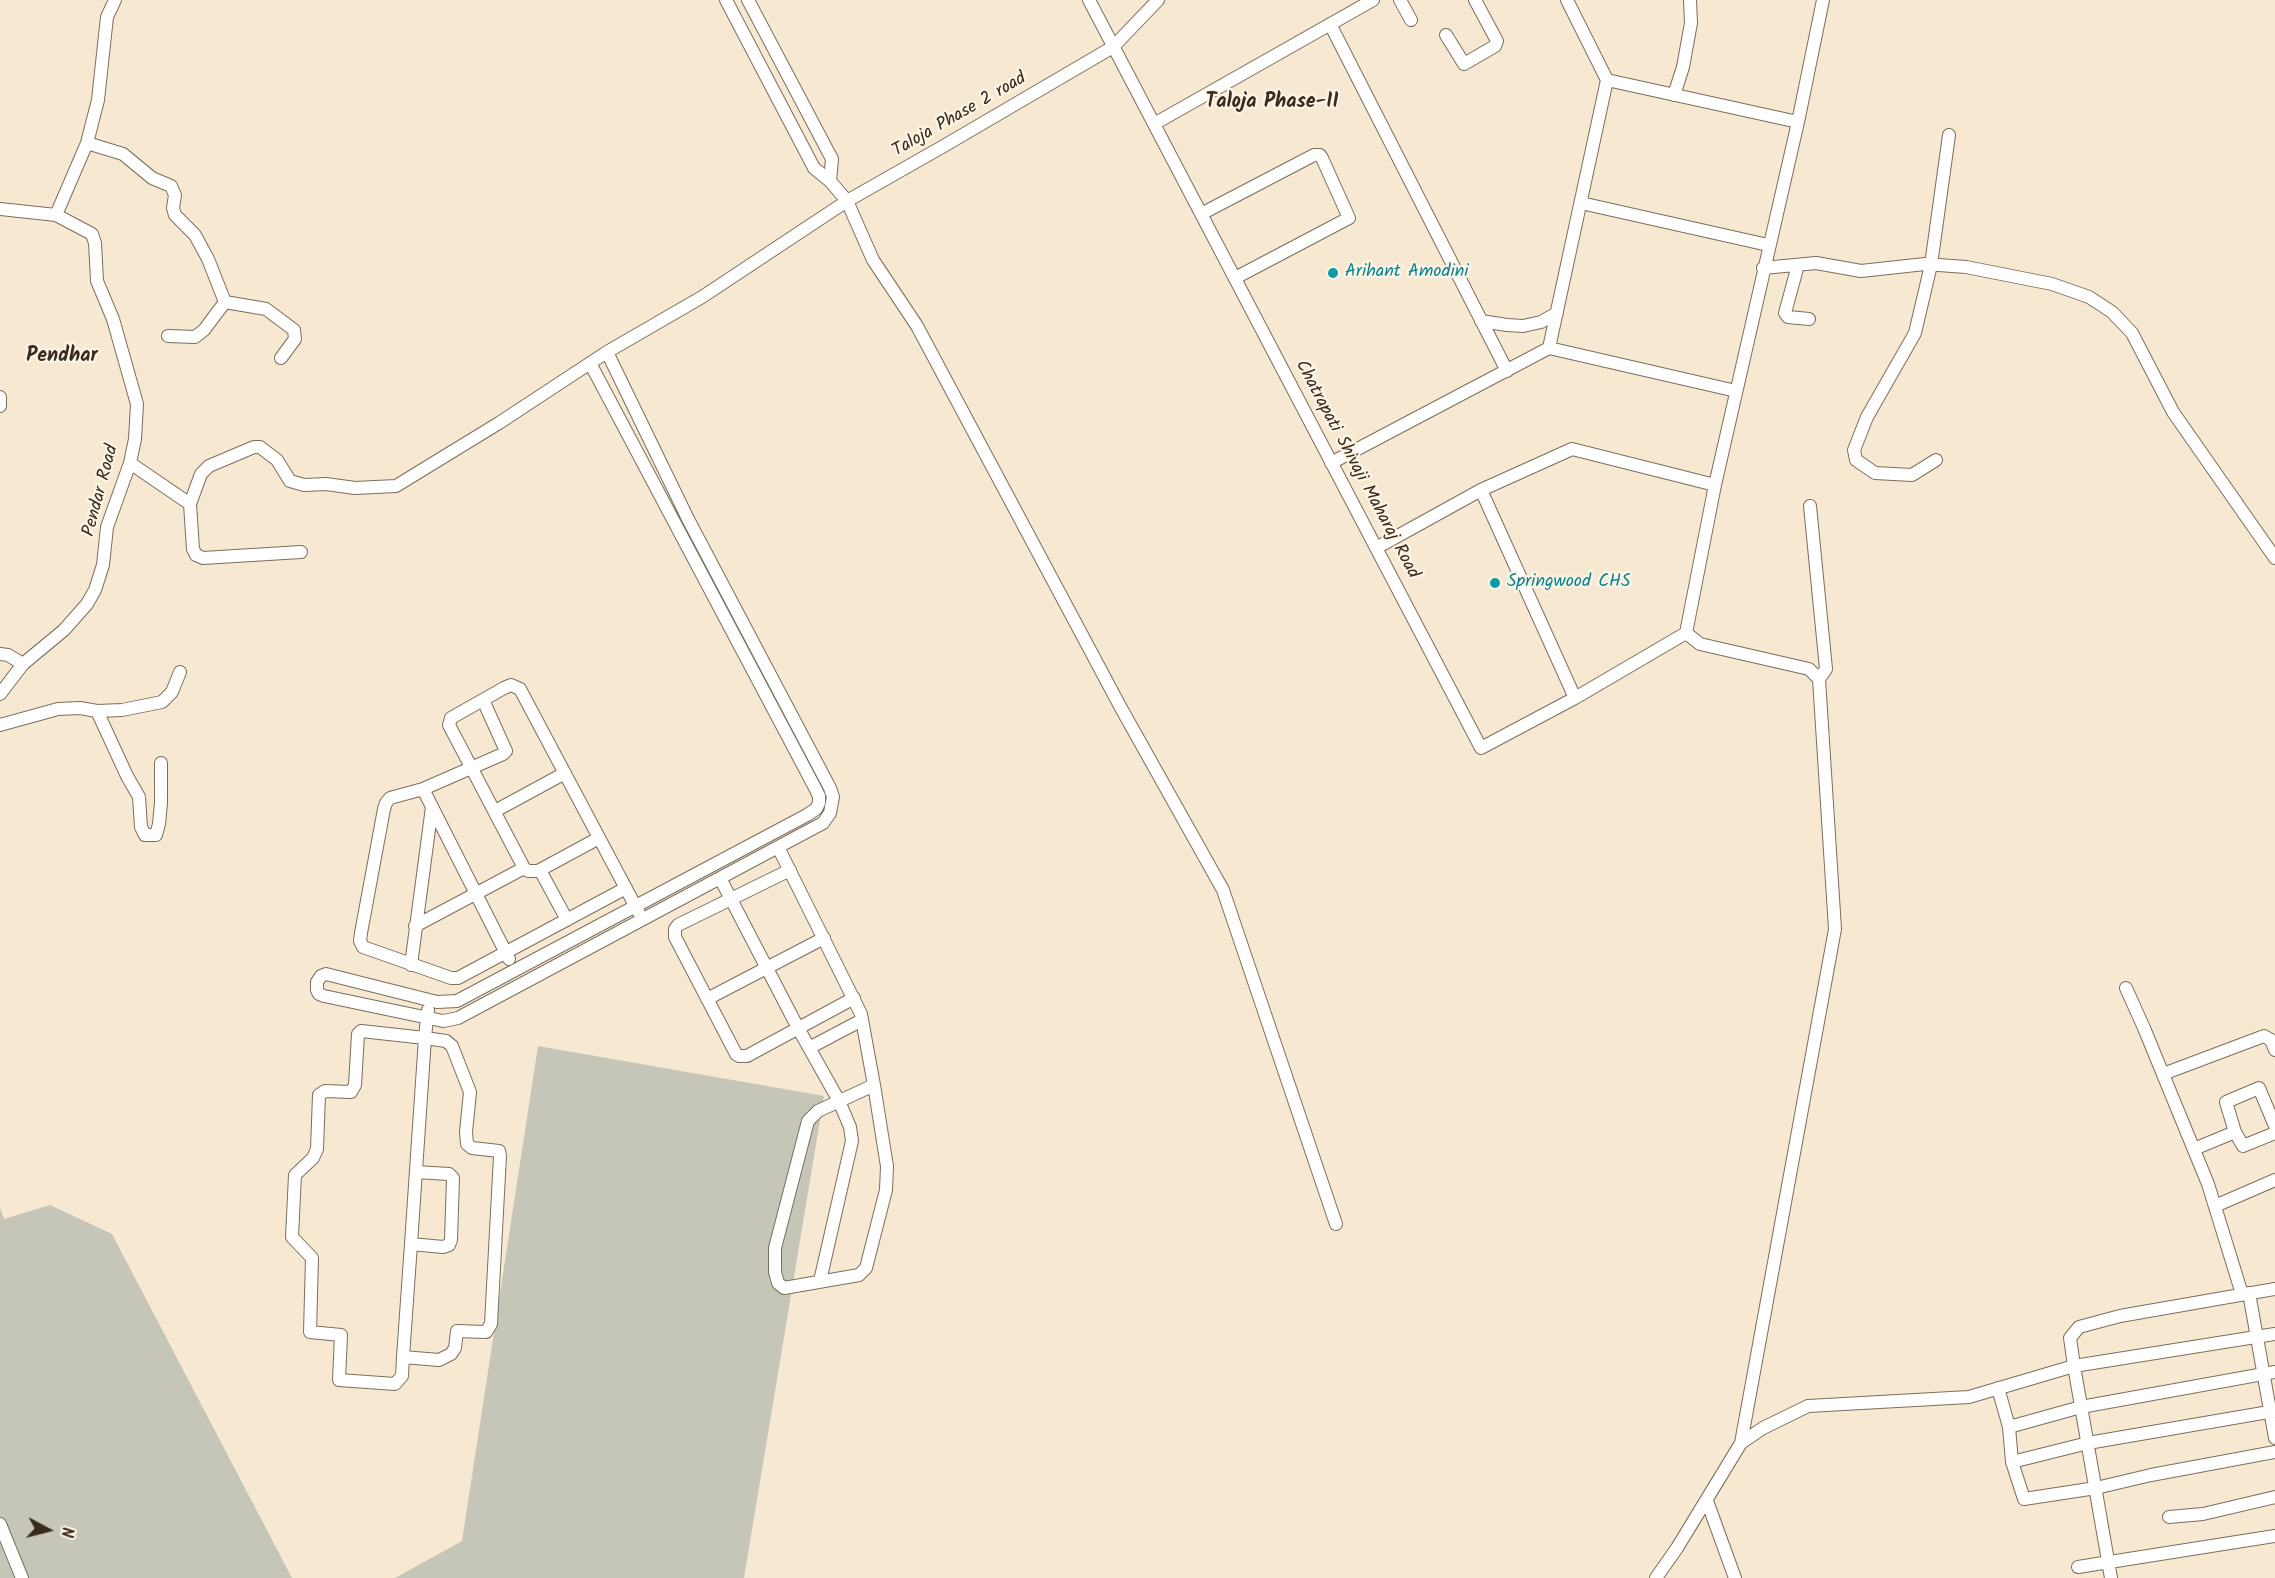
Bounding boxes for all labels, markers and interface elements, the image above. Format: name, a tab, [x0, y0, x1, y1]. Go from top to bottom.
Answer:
street label: Taloja Phase 2 road	[889, 69, 1031, 163]
district label: Taloja Phase-II	[1205, 92, 1339, 116]
place label: Arihant Amodini	[1345, 262, 1469, 284]
marker: Arihant Amodini	[1326, 266, 1340, 280]
district label: Pendhar	[26, 346, 98, 370]
street label: Chatrapati Shivaji Maharaj Road	[1289, 357, 1423, 583]
street label: Pendar Road	[79, 443, 125, 539]
place label: Springwood CHS	[1507, 572, 1631, 594]
marker: Springwood CHS	[1488, 576, 1502, 590]
north arrow	[18, 1500, 78, 1560]
text: N	[53, 1526, 79, 1539]

